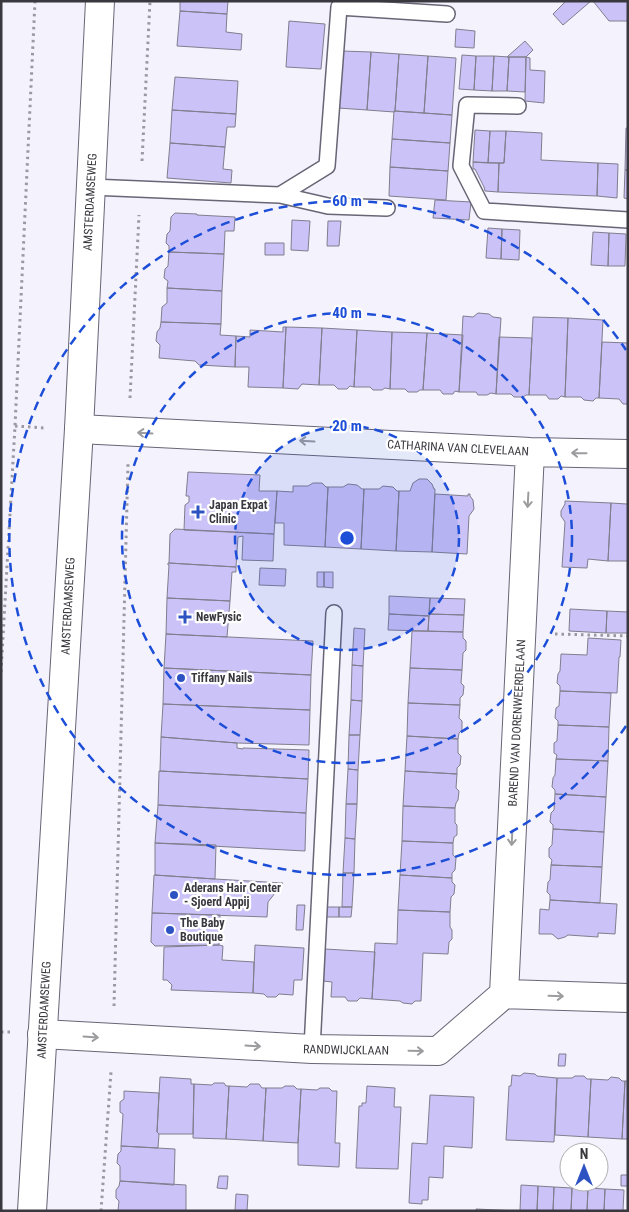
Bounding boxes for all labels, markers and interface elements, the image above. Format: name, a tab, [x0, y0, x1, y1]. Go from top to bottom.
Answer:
street label: AMSTERDAMSEWEG	[80, 153, 100, 251]
text: 60 m	[332, 192, 362, 210]
text: 40 m	[332, 304, 362, 322]
text: 20 m	[332, 417, 362, 435]
one-way arrow	[137, 429, 153, 438]
one-way arrow	[299, 436, 316, 446]
street label: CATHARINA VAN CLEVELAAN	[387, 437, 529, 459]
one-way arrow	[571, 448, 588, 458]
one-way arrow	[524, 492, 533, 508]
place label: Japan Expat Clinic	[209, 498, 268, 526]
marker: Japan Expat Clinic	[191, 505, 205, 519]
centre of rings	[338, 529, 356, 547]
street label: AMSTERDAMSEWEG	[58, 557, 78, 655]
marker: NewFysic	[178, 610, 192, 624]
place label: NewFysic	[196, 610, 242, 624]
street label: BAREND VAN DORENWEERDELAAN	[506, 639, 528, 807]
place label: Tiffany Nails	[191, 671, 253, 685]
marker: Tiffany Nails	[175, 672, 187, 684]
one-way arrow	[507, 829, 516, 845]
place label: Aderans Hair Center - Sjoerd Appij	[184, 881, 281, 909]
marker: Aderans Hair Center - Sjoerd Appij	[168, 889, 180, 901]
place label: The Baby Boutique	[180, 916, 225, 944]
marker: The Baby Boutique	[164, 924, 176, 936]
street label: AMSTERDAMSEWEG	[34, 961, 54, 1059]
one-way arrow	[548, 991, 564, 1000]
one-way arrow	[83, 1032, 99, 1041]
one-way arrow	[245, 1042, 261, 1051]
street label: RANDWIJCKLAAN	[303, 1042, 389, 1058]
one-way arrow	[407, 1046, 423, 1056]
north arrow	[559, 1142, 609, 1192]
text: N	[580, 1146, 588, 1162]

